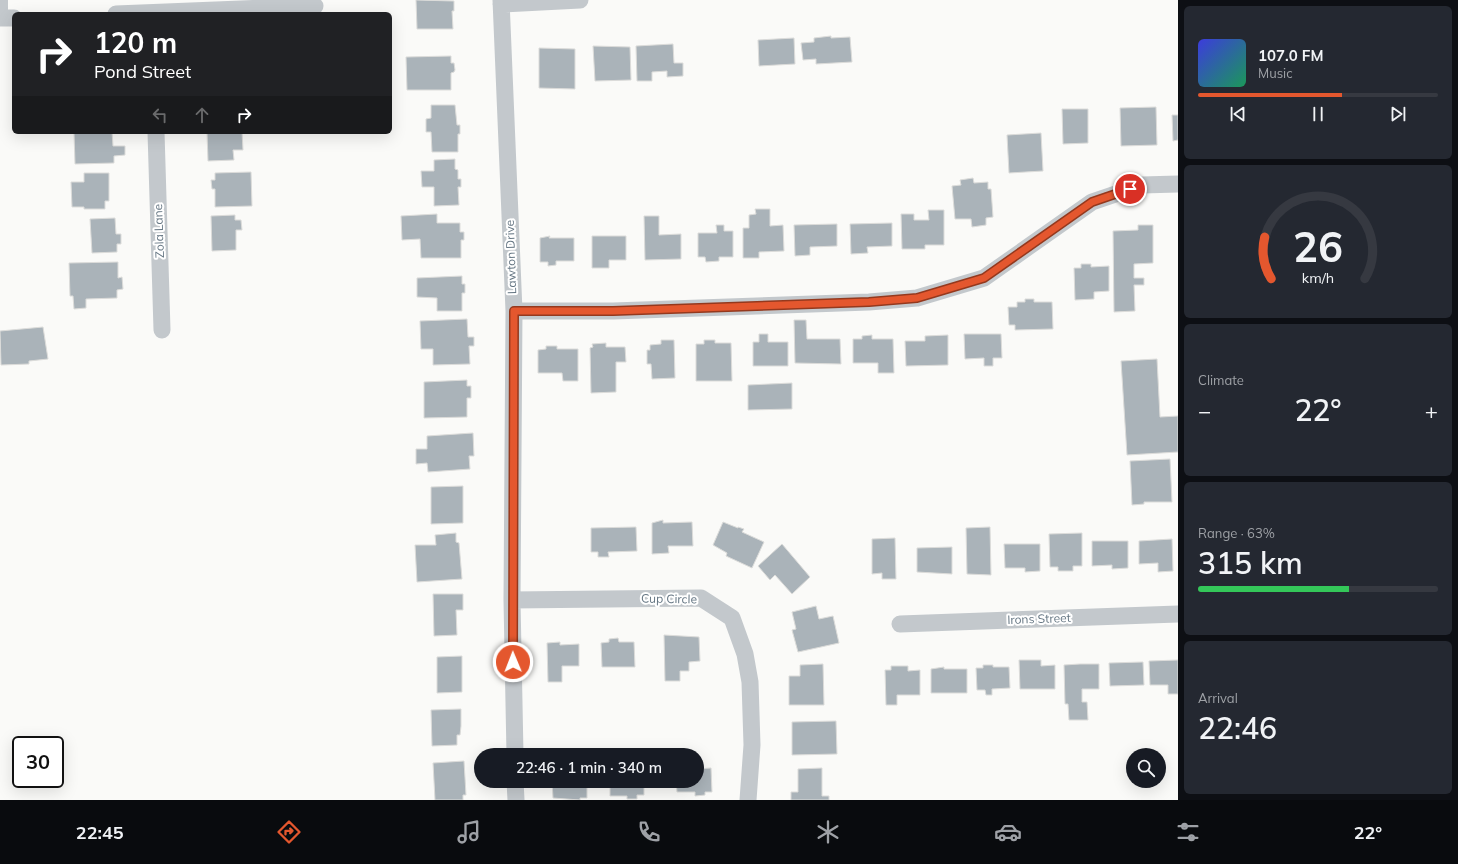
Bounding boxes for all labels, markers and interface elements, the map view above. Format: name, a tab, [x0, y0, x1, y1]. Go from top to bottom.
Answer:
text: 120 m	[94, 25, 177, 60]
icon: right	[28, 28, 80, 80]
text: 107.0 FM	[1258, 46, 1323, 65]
text: Pond Street	[94, 60, 191, 83]
text: Music	[1258, 65, 1293, 81]
icon: previous	[1227, 103, 1249, 125]
icon: pause	[1307, 103, 1329, 125]
icon: next	[1387, 103, 1409, 125]
icon: left	[149, 104, 171, 126]
icon: ahead	[191, 104, 213, 126]
icon: right	[233, 104, 255, 126]
pin	[1113, 172, 1147, 206]
icon: arrive	[1119, 178, 1141, 200]
street label: Zola Lane	[150, 204, 167, 258]
street label: Lawton Drive	[502, 220, 519, 294]
text: 26	[1293, 220, 1343, 272]
text: km/h	[1302, 269, 1334, 287]
text: Climate	[1198, 372, 1244, 388]
text: 22°	[1294, 391, 1342, 429]
text: −	[1198, 397, 1211, 425]
text: +	[1425, 397, 1438, 425]
text: Range · 63%	[1198, 525, 1275, 541]
text: 315 km	[1198, 544, 1303, 582]
street label: Cup Circle	[641, 591, 697, 606]
street label: Irons Street	[1007, 610, 1071, 627]
position arrow	[492, 641, 534, 683]
text: Arrival	[1198, 690, 1238, 706]
text: 22:46	[1198, 709, 1277, 747]
speed limit sign: 30	[12, 736, 64, 788]
map controls	[1126, 748, 1166, 788]
button: search	[1126, 748, 1166, 788]
text: 22:46 · 1 min · 340 m	[516, 758, 662, 777]
icon: directions	[275, 818, 303, 846]
icon: music	[455, 818, 483, 846]
icon: phone	[635, 818, 663, 846]
icon: climate	[814, 818, 842, 846]
icon: car	[994, 818, 1022, 846]
icon: filters	[1174, 818, 1202, 846]
text: 22:45	[76, 821, 124, 844]
text: 22°	[1354, 821, 1382, 844]

